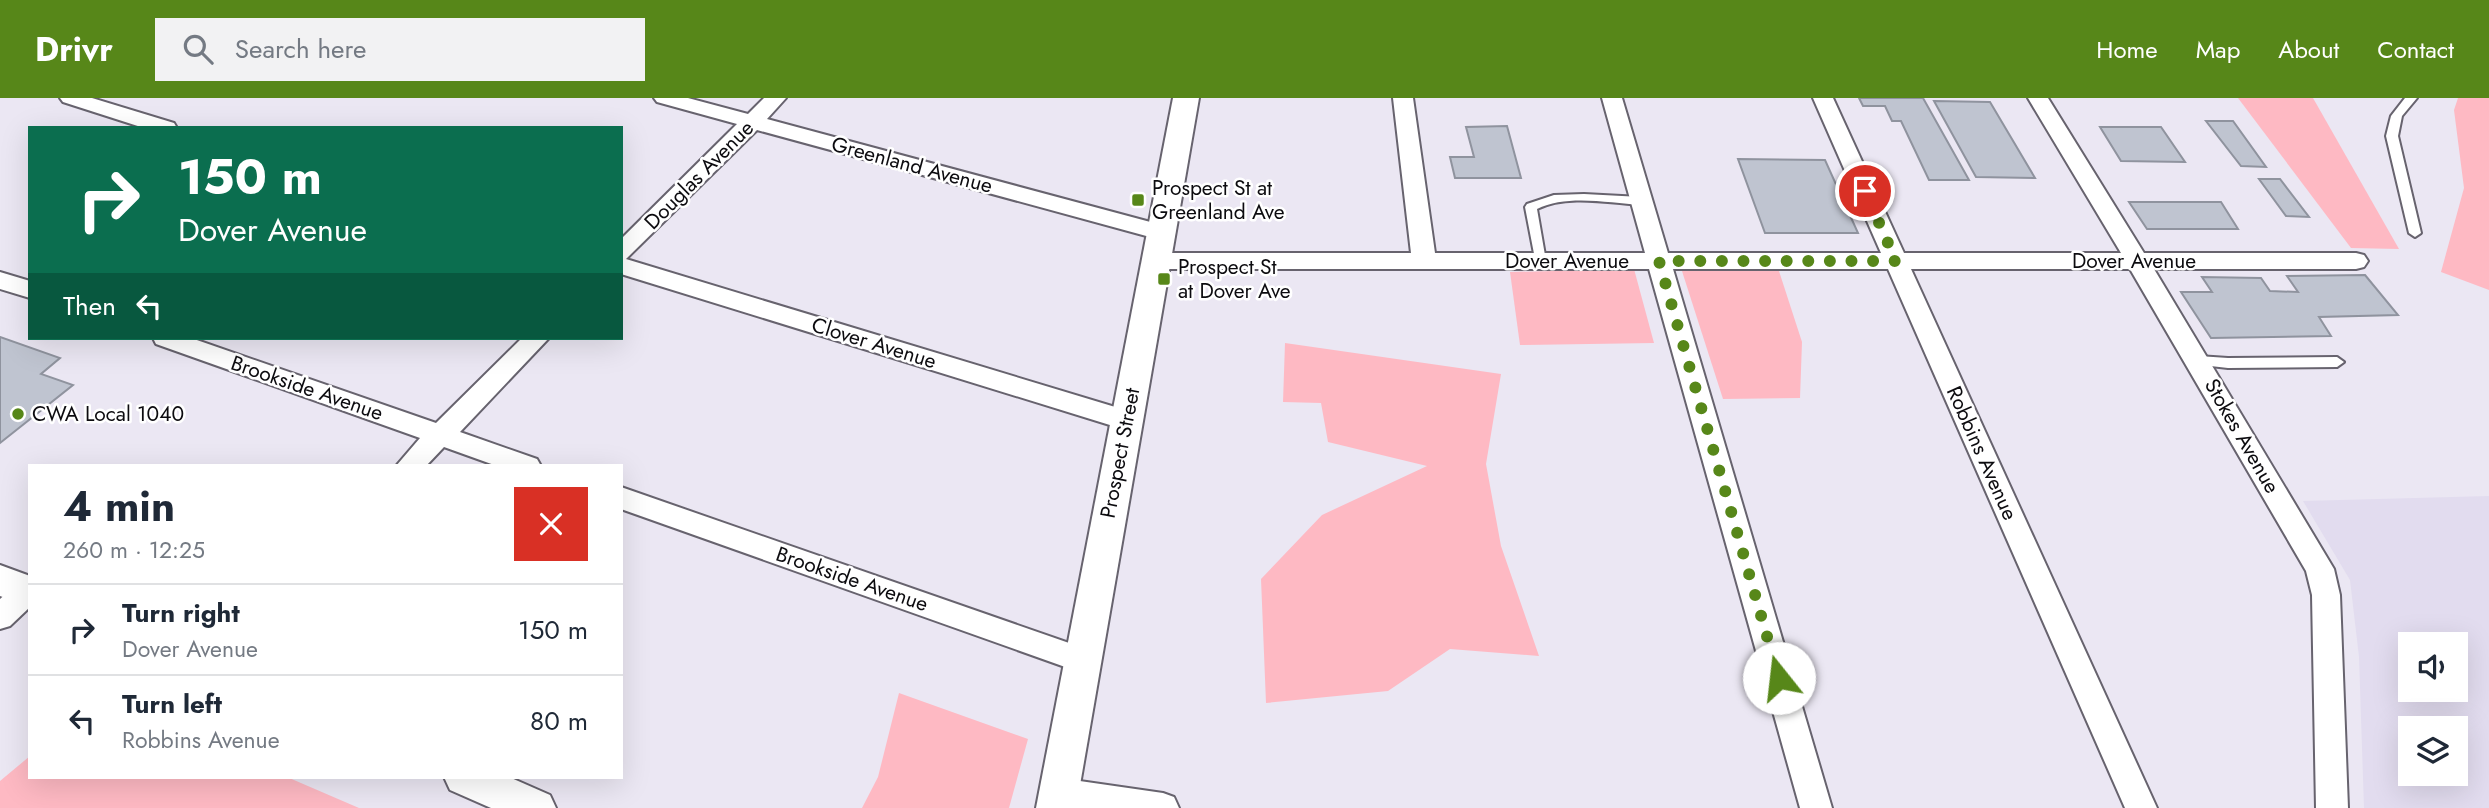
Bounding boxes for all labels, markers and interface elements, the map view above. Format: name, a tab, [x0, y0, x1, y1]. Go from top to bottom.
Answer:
search box	[155, 18, 645, 81]
text: Drivr	[35, 26, 113, 73]
icon: search	[179, 30, 217, 68]
text: Search here	[235, 30, 366, 68]
text: Home	[2096, 32, 2158, 67]
text: Map	[2196, 32, 2240, 67]
text: About	[2278, 32, 2339, 67]
text: Contact	[2377, 32, 2454, 67]
street label: Douglas Avenue	[638, 113, 761, 236]
street label: Greenland Avenue	[828, 129, 996, 201]
text: 150 m	[178, 142, 322, 212]
icon: right	[63, 154, 154, 245]
pin	[1835, 161, 1895, 221]
icon: arrive	[1846, 172, 1884, 210]
place label: Prospect St at Greenland Ave	[1152, 173, 1285, 227]
marker: Prospect St at Greenland Ave	[1130, 192, 1146, 208]
text: Dover Avenue	[178, 207, 367, 253]
street label: Dover Avenue	[1505, 246, 1629, 276]
street label: Dover Avenue	[2072, 246, 2196, 276]
place label: Prospect St at Dover Ave	[1178, 252, 1291, 306]
marker: Prospect St at Dover Ave	[1156, 271, 1172, 287]
text: Then	[63, 287, 116, 325]
icon: left	[130, 287, 168, 325]
street label: Clover Avenue	[808, 310, 940, 376]
street label: Brookside Avenue	[227, 348, 387, 428]
street label: Stokes Avenue	[2197, 373, 2287, 499]
street label: Robbins Avenue	[1939, 381, 2025, 525]
street label: Prospect Street	[1093, 385, 1147, 521]
place label: CWA Local 1040	[32, 399, 184, 429]
marker: CWA Local 1040	[10, 406, 26, 422]
text: 4 min	[63, 476, 175, 537]
button: close	[514, 487, 588, 561]
text: 260 m · 12:25	[63, 533, 205, 567]
street label: Brookside Avenue	[772, 539, 932, 619]
text: Turn right	[122, 594, 240, 632]
icon: right	[63, 611, 101, 649]
text: 150 m	[518, 611, 588, 649]
text: Dover Avenue	[122, 632, 258, 666]
map controls	[2398, 632, 2468, 786]
button: sound	[2398, 632, 2468, 702]
position arrow	[1742, 641, 1816, 715]
text: Turn left	[122, 685, 222, 723]
icon: left	[63, 702, 101, 740]
text: 80 m	[530, 702, 588, 740]
button: layers	[2398, 716, 2468, 786]
text: Robbins Avenue	[122, 723, 280, 757]

